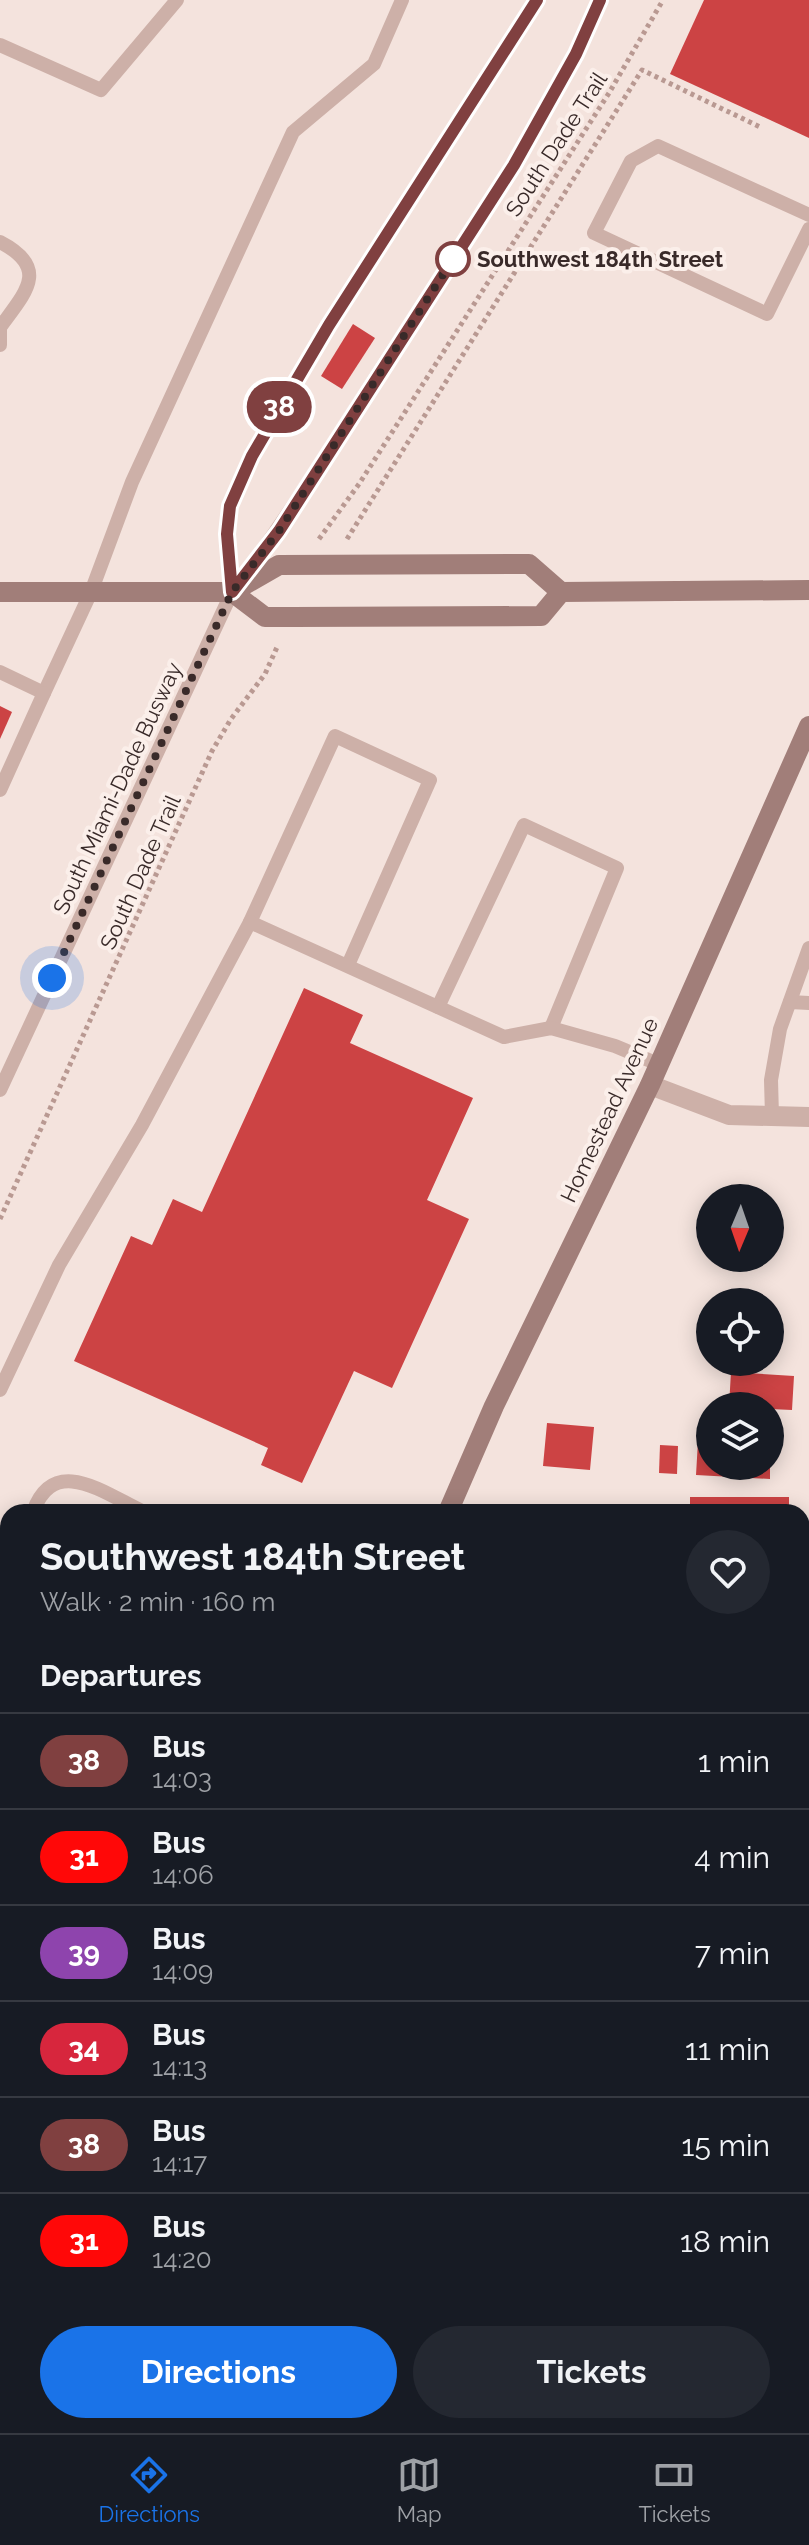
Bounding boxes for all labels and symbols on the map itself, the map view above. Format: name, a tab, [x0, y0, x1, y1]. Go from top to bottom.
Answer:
street label: South Dade Trail	[500, 67, 612, 221]
marker: Southwest 184th Street	[436, 242, 470, 276]
place label: Southwest 184th Street	[477, 246, 724, 272]
line badge: 38	[243, 381, 315, 433]
street label: South Miami-Dade Busway	[47, 658, 187, 918]
street label: South Dade Trail	[94, 791, 186, 953]
your location	[32, 958, 72, 998]
street label: Homestead Avenue	[555, 1013, 663, 1206]
north arrow	[696, 1184, 784, 1272]

